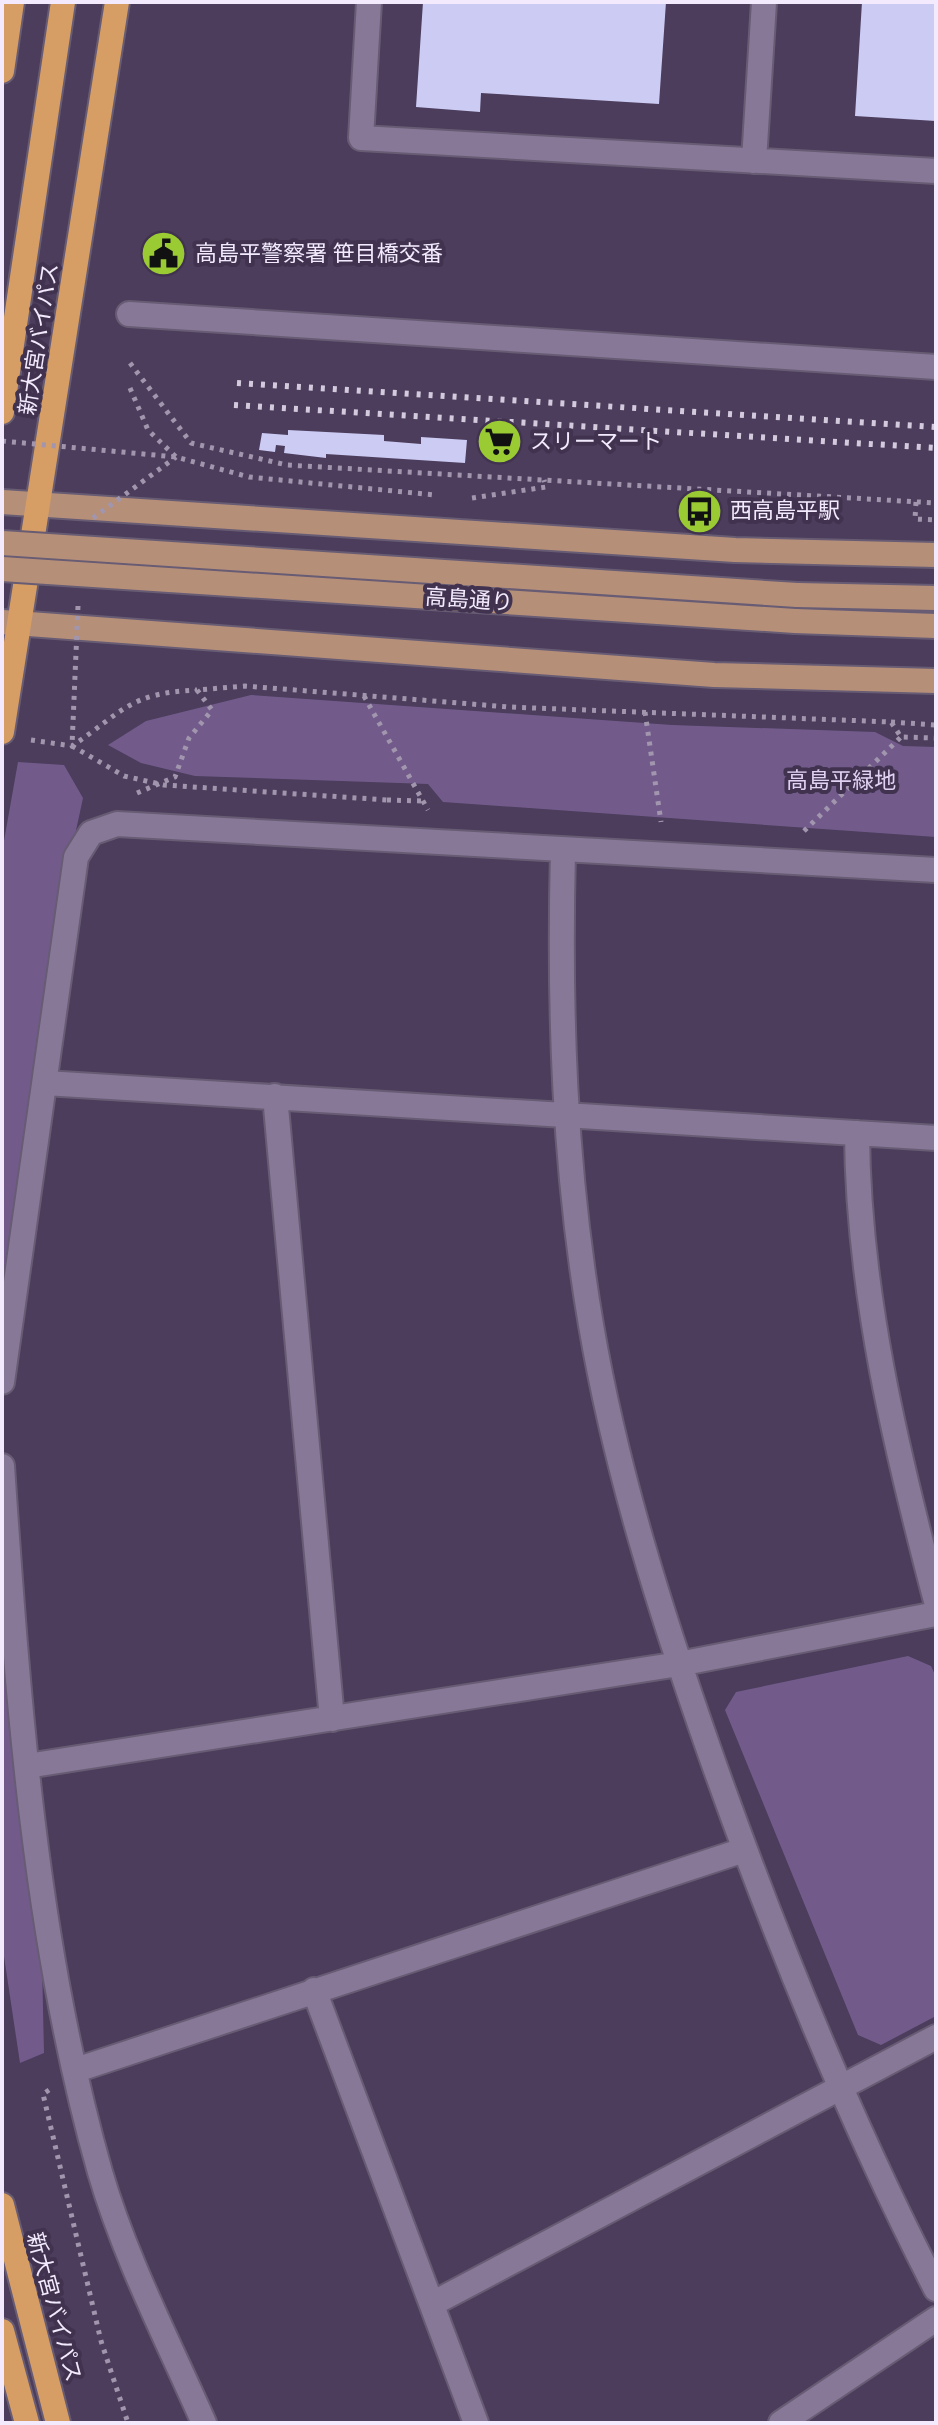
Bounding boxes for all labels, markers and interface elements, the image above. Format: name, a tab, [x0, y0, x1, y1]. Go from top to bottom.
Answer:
public building icon: 高島平警察署 笹目橋交番	[140, 230, 188, 278]
place label: 高島平警察署 笹目橋交番	[195, 241, 443, 267]
street label: 新大宮バイパス	[14, 261, 64, 417]
supermarket icon: スリーマート	[475, 418, 523, 466]
place label: スリーマート	[530, 429, 662, 455]
bus stop icon: 西高島平駅	[675, 487, 723, 535]
place label: 西高島平駅	[730, 498, 840, 524]
street label: 高島通り	[424, 584, 514, 616]
park label: 高島平緑地	[786, 768, 896, 794]
street label: 新大宮バイパス	[22, 2229, 86, 2385]

